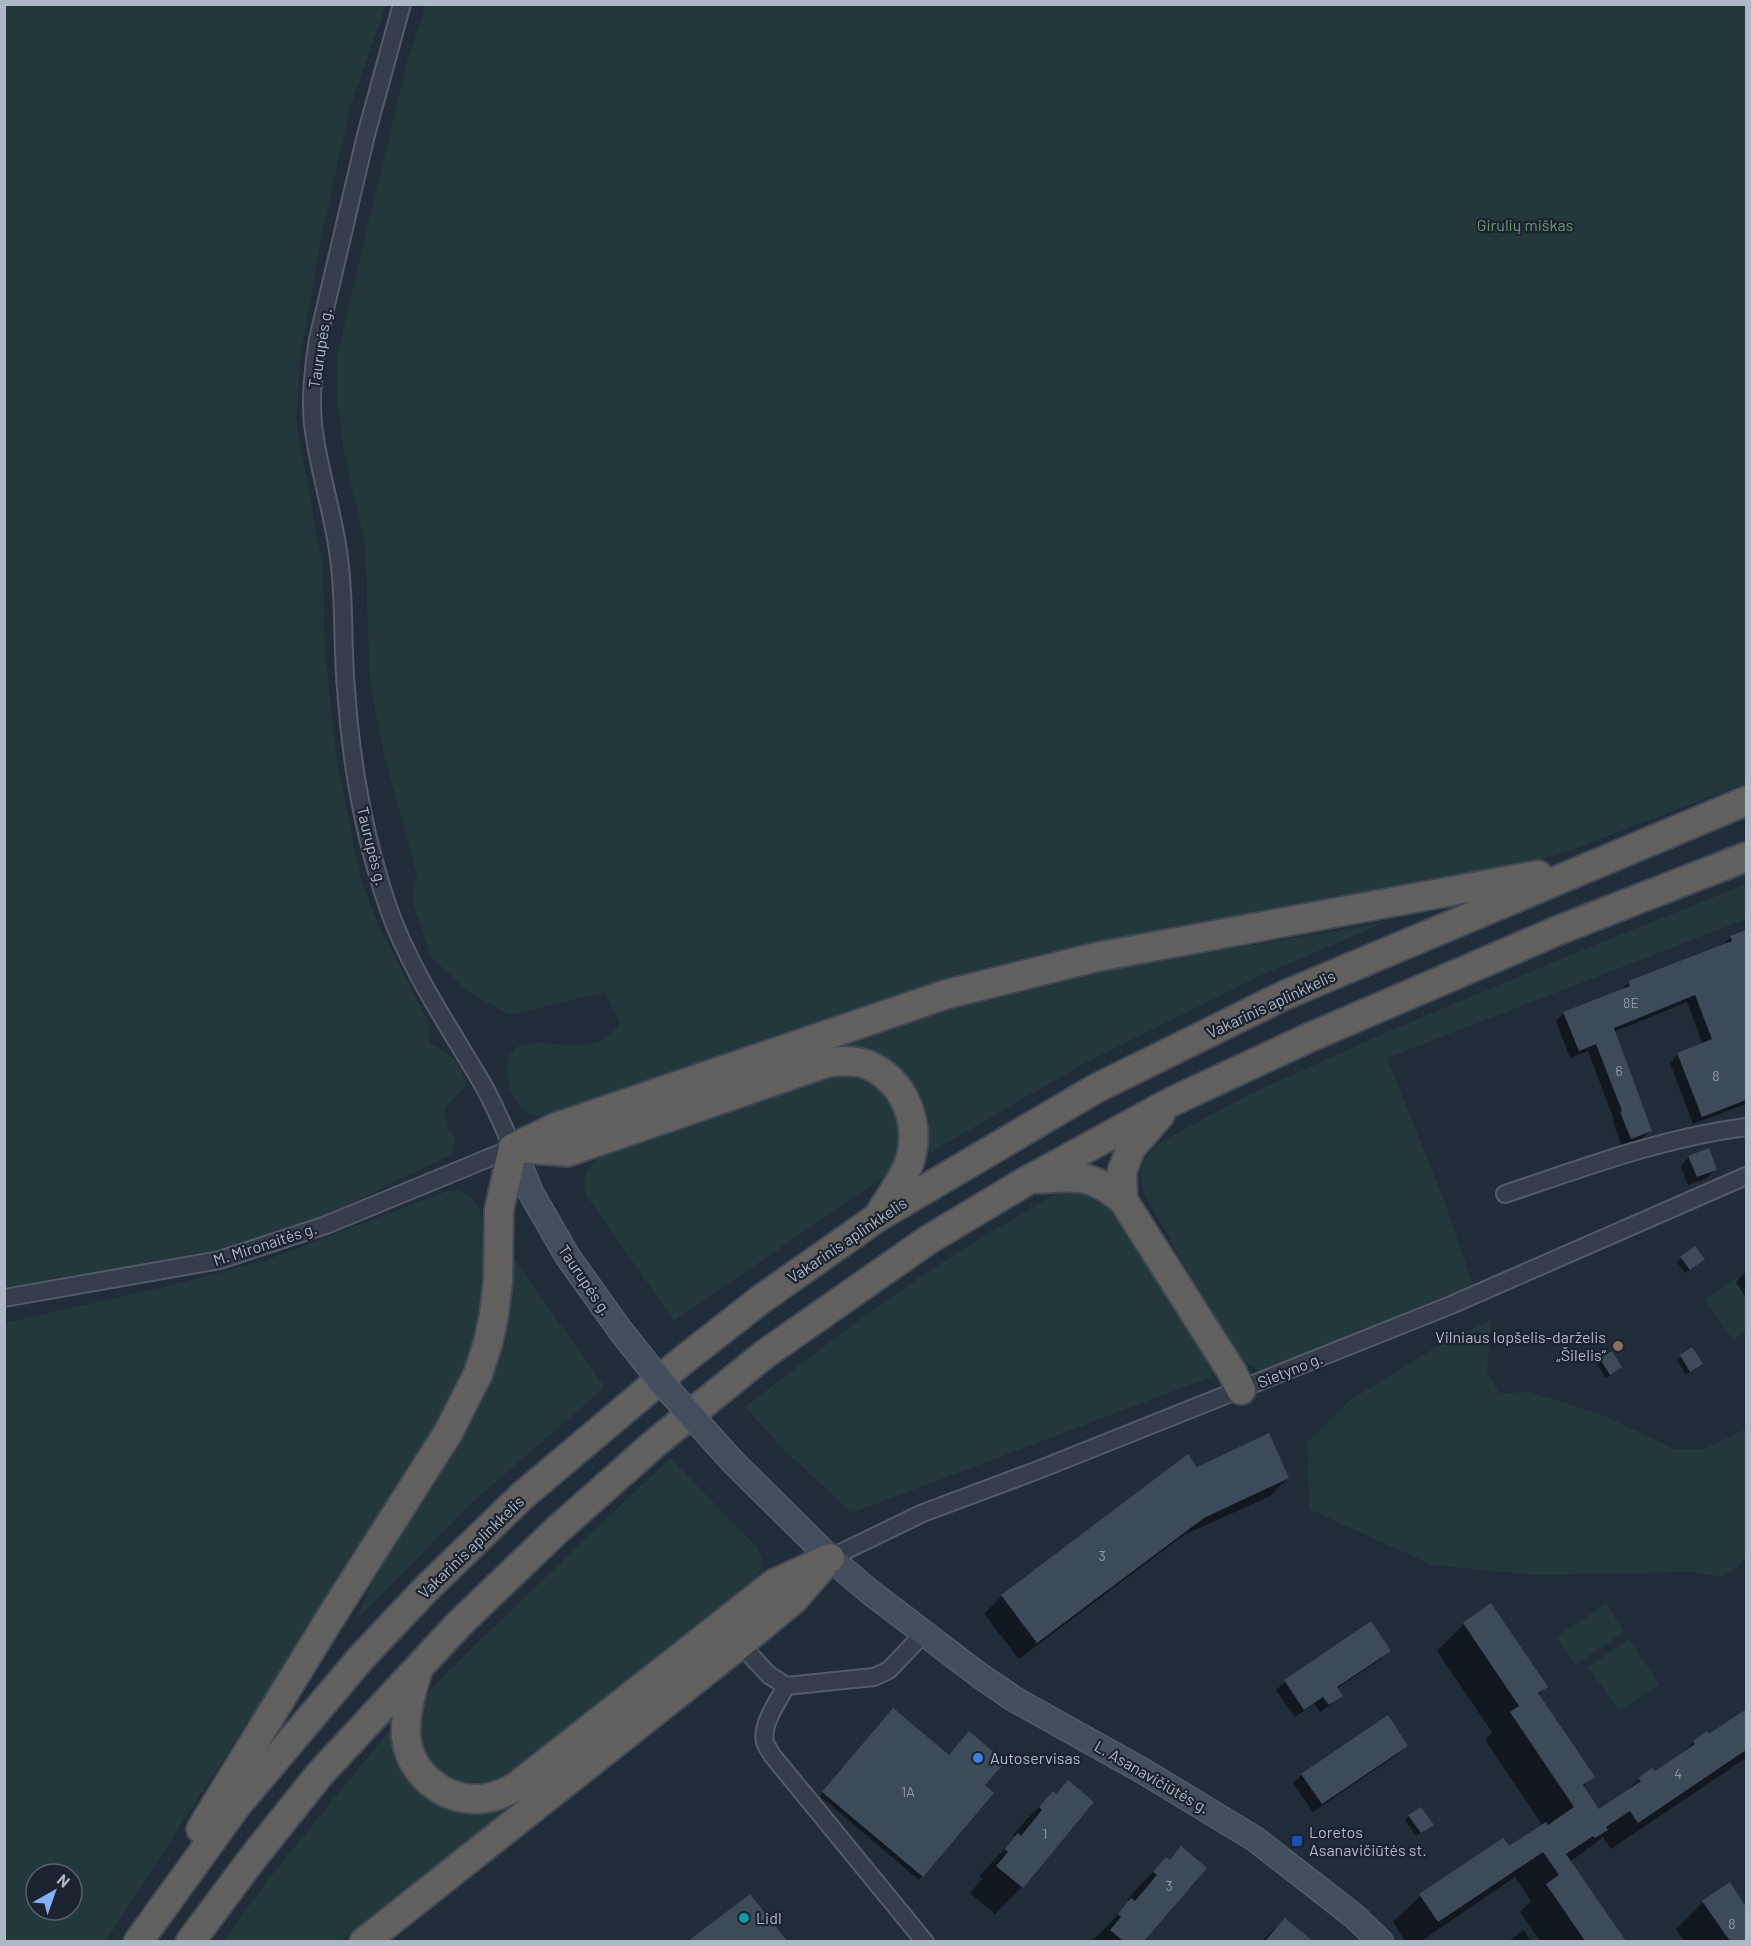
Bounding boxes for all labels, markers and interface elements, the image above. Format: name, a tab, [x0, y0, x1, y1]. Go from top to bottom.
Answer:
park label: Girulių miškas	[1477, 215, 1573, 234]
street label: Taurupės g.	[304, 306, 335, 389]
street label: Taurupės g.	[353, 804, 392, 887]
street label: Vakarinis aplinkkelis	[1204, 965, 1338, 1042]
house number: 8E	[1623, 994, 1639, 1011]
house number: 6	[1615, 1062, 1623, 1079]
house number: 8	[1712, 1067, 1720, 1084]
street label: Vakarinis aplinkkelis	[784, 1193, 910, 1286]
street label: M. Mironaitės g.	[211, 1218, 319, 1269]
street label: Taurupės g.	[555, 1241, 616, 1319]
place label: Vilniaus lopšelis-darželis „Šilelis“	[1435, 1327, 1607, 1364]
marker: Vilniaus lopšelis-darželis „Šilelis“	[1611, 1339, 1625, 1353]
street label: Sietyno g.	[1255, 1348, 1325, 1391]
street label: Vakarinis aplinkkelis	[414, 1491, 527, 1602]
house number: 3	[1098, 1547, 1106, 1564]
street label: L. Asanavičiūtės g.	[1091, 1736, 1213, 1817]
place label: Autoservisas	[990, 1748, 1080, 1767]
marker: Autoservisas	[971, 1751, 985, 1765]
house number: 4	[1674, 1765, 1682, 1782]
house number: 1A	[901, 1783, 915, 1800]
place label: Loretos Asanavičiūtės st.	[1309, 1822, 1427, 1859]
house number: 1	[1043, 1825, 1047, 1842]
marker: Loretos Asanavičiūtės st.	[1290, 1834, 1304, 1848]
north arrow	[24, 1862, 84, 1922]
text: N	[54, 1869, 74, 1891]
house number: 3	[1165, 1877, 1173, 1894]
place label: Lidl	[756, 1908, 782, 1927]
marker: Lidl	[737, 1911, 751, 1925]
house number: 8	[1728, 1915, 1736, 1932]

